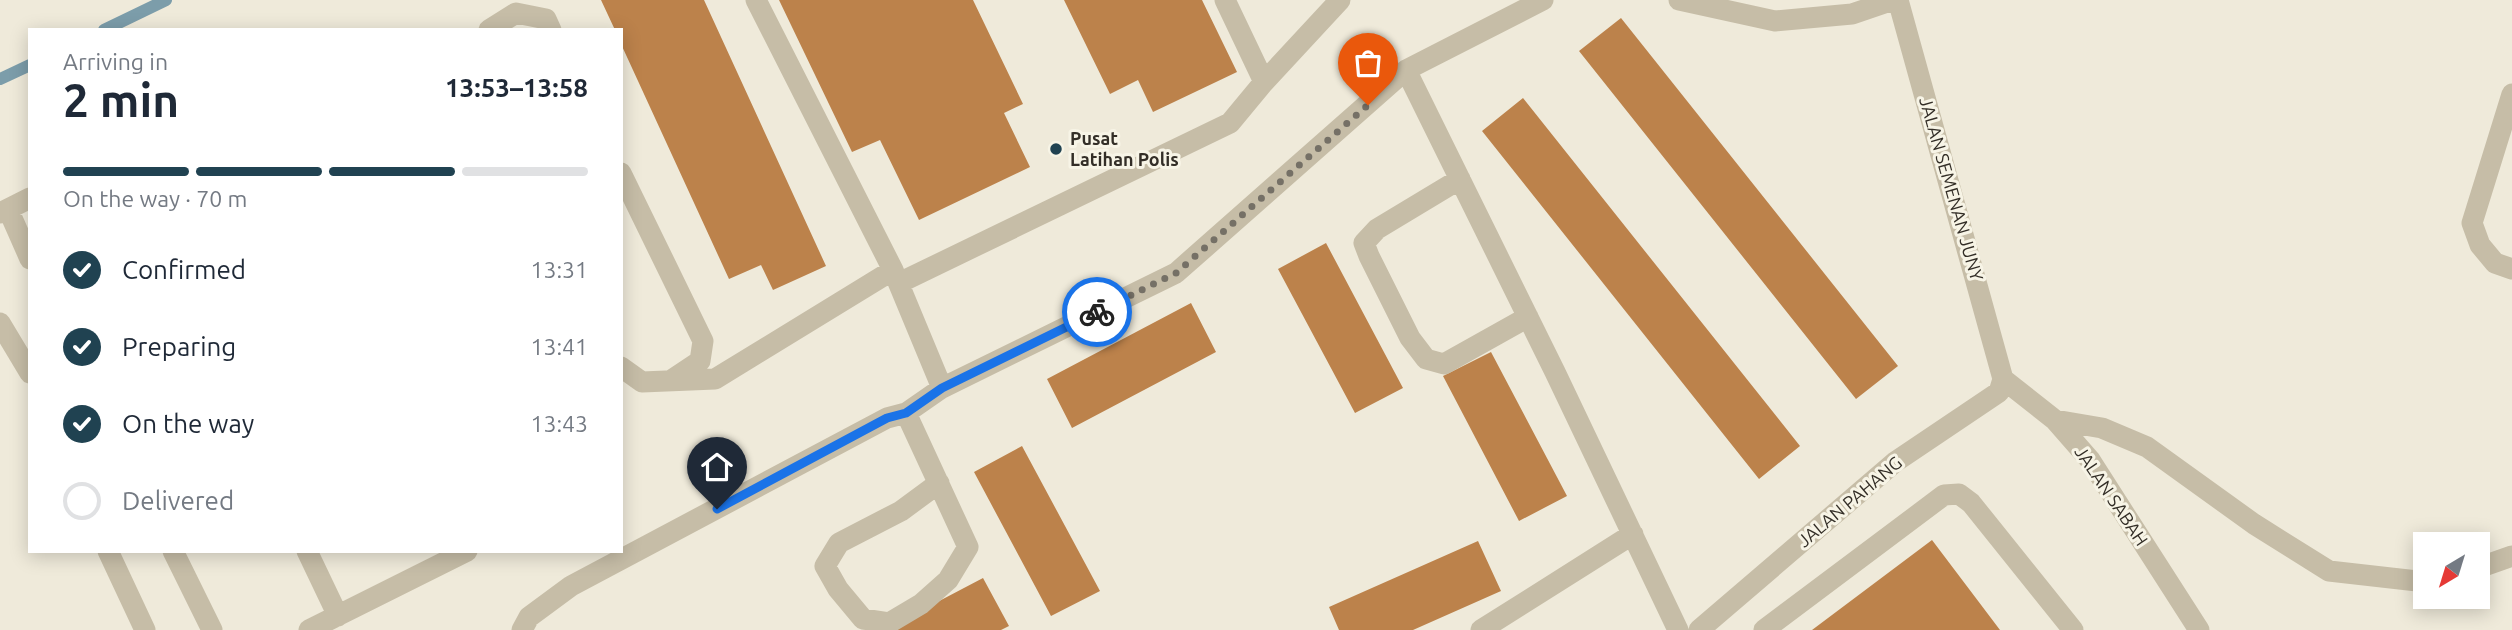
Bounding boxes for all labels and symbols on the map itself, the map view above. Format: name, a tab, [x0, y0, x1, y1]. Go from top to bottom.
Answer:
pin	[1338, 33, 1398, 105]
street label: JALAN SEMENAN JUNY	[1916, 95, 1988, 283]
place label: Pusat Latihan Polis	[1070, 128, 1179, 169]
marker: Pusat Latihan Polis	[1048, 141, 1064, 157]
courier	[1062, 277, 1132, 347]
pin	[687, 437, 747, 509]
street label: JALAN SABAH	[2071, 442, 2152, 549]
street label: JALAN PAHANG	[1793, 452, 1905, 551]
north arrow	[2413, 532, 2490, 609]

